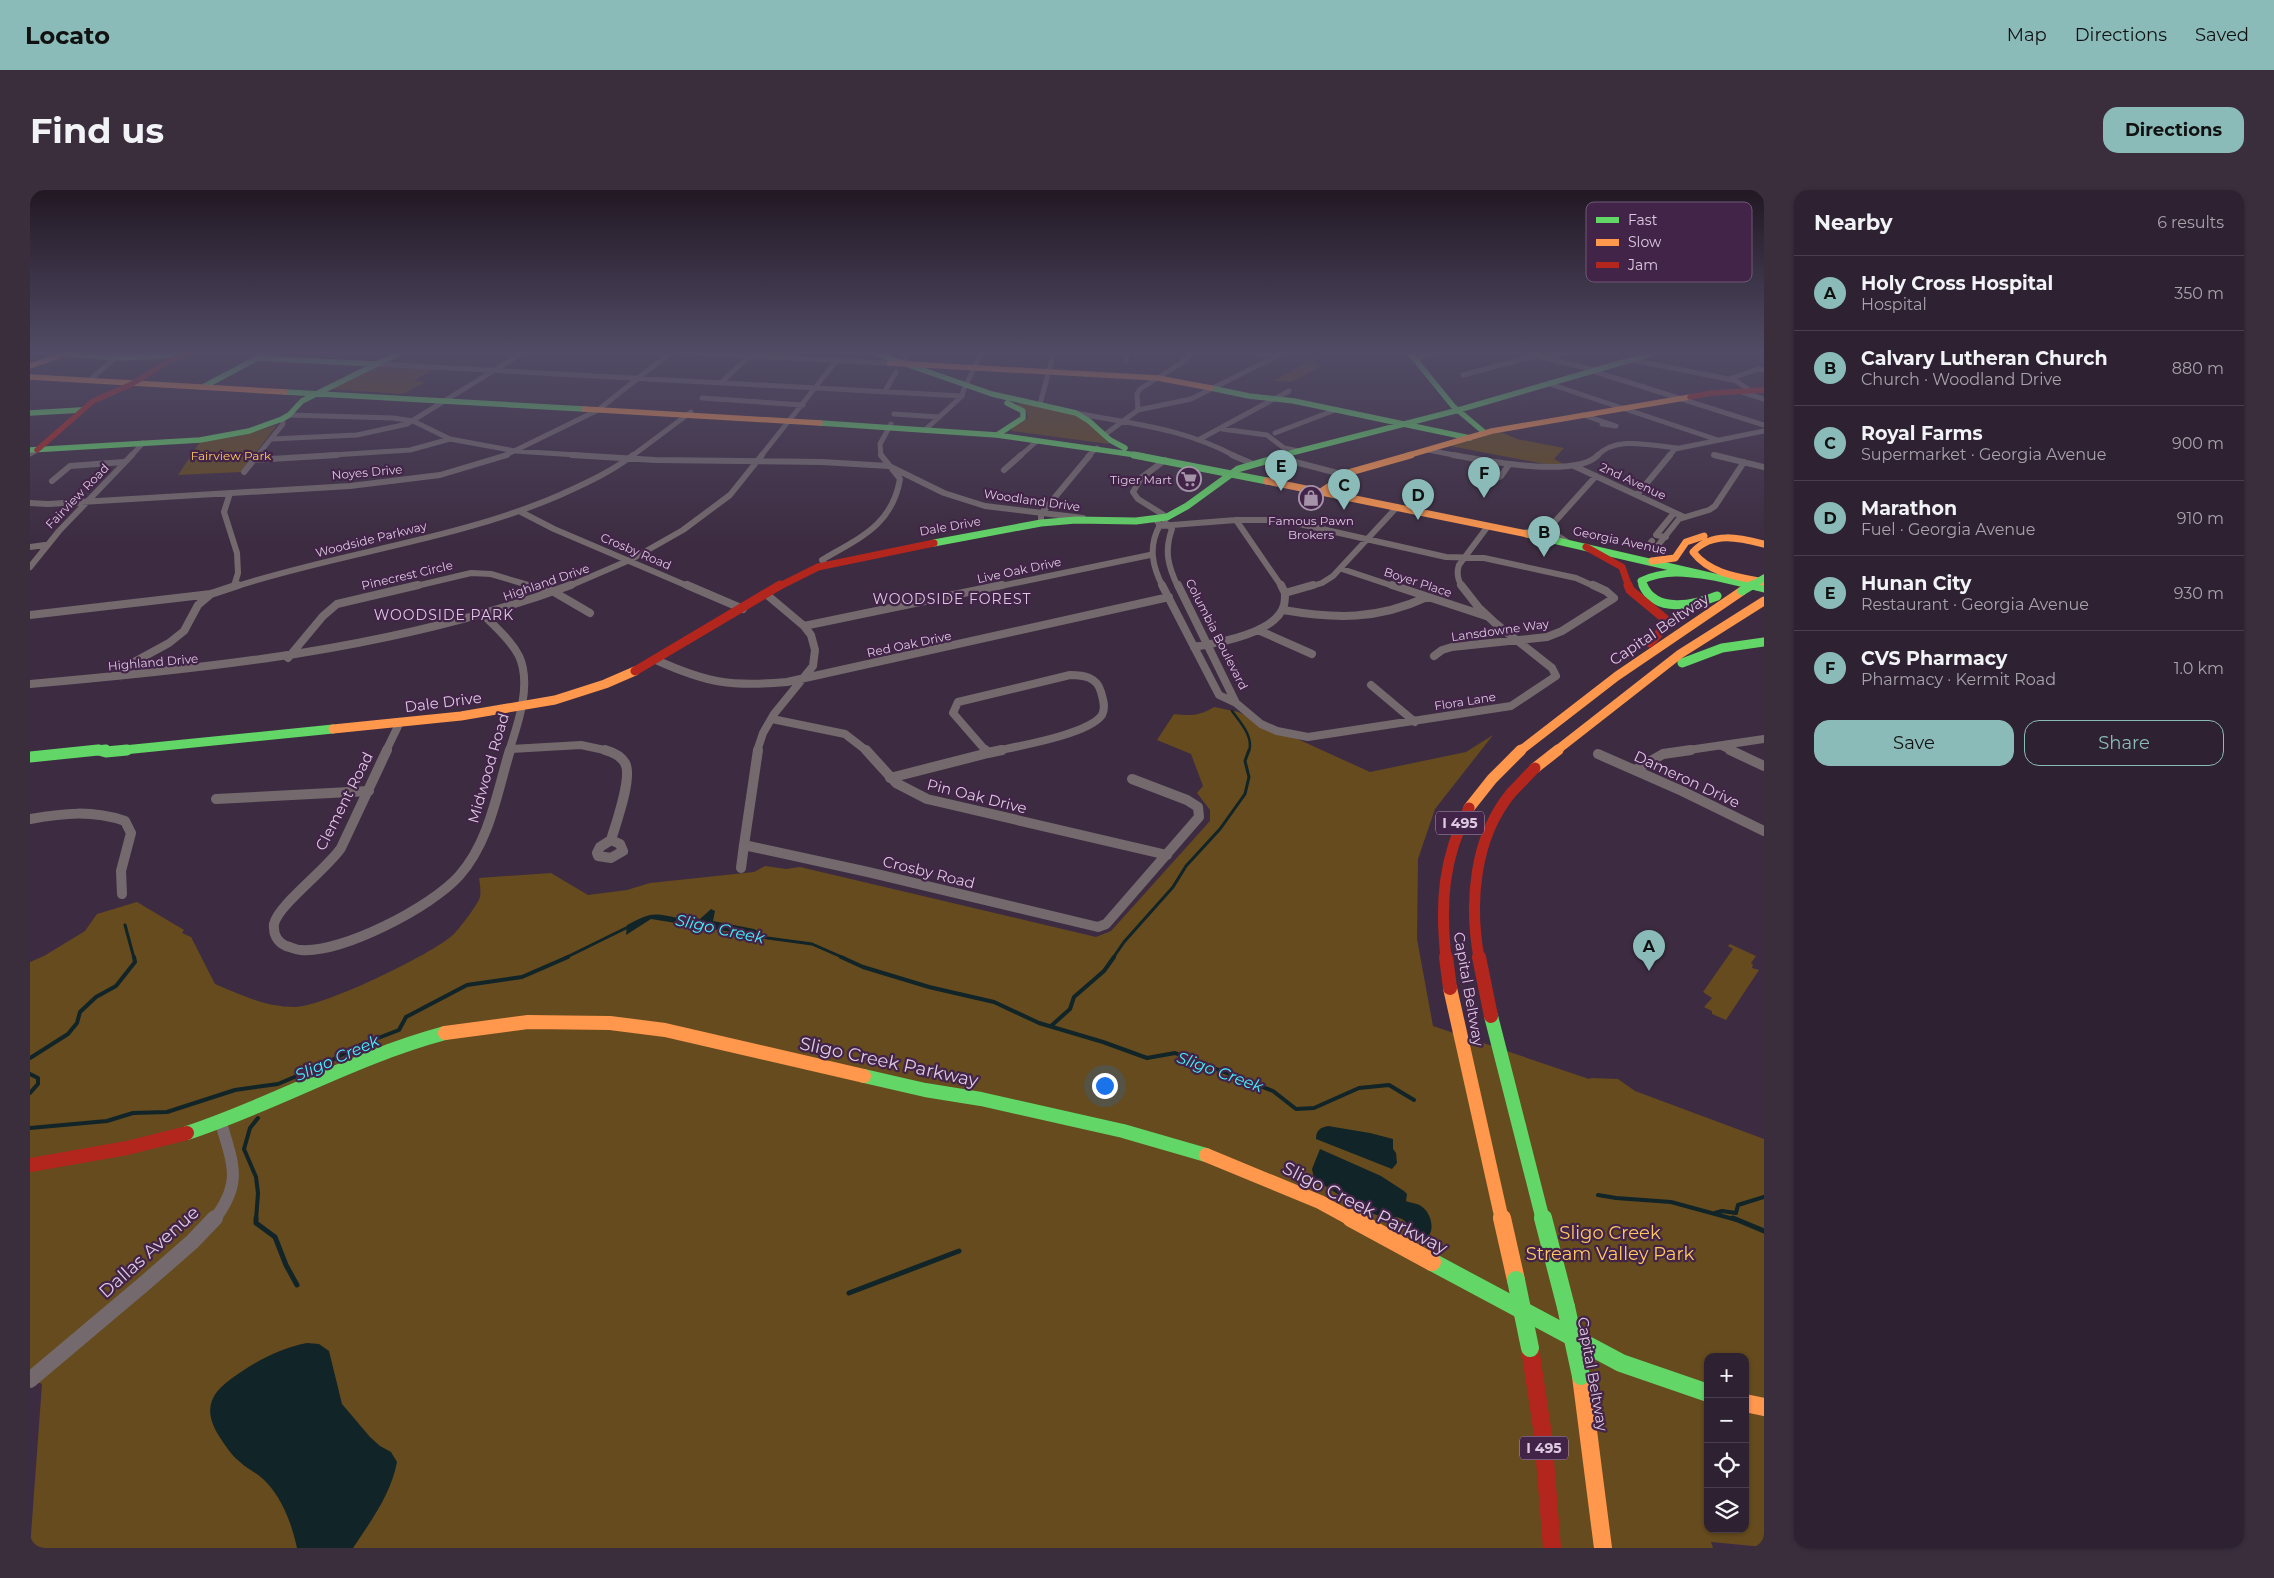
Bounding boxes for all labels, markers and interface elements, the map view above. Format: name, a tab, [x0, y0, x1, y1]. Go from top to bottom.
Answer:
text: Locato	[25, 21, 110, 50]
text: Map	[2007, 24, 2047, 46]
text: Directions	[2075, 24, 2167, 46]
text: Saved	[2195, 24, 2249, 46]
button: Directions	[2103, 107, 2244, 153]
text: Find us	[30, 109, 164, 152]
legend	[1586, 202, 1752, 282]
text: Nearby	[1814, 210, 1893, 235]
text: Fast	[1628, 211, 1658, 229]
text: 6 results	[2157, 213, 2224, 232]
text: Slow	[1628, 233, 1662, 251]
text: Jam	[1627, 256, 1658, 274]
text: Holy Cross Hospital	[1861, 272, 2053, 295]
text: A	[1824, 284, 1836, 303]
text: 350 m	[2174, 284, 2224, 303]
text: Hospital	[1861, 295, 1927, 314]
text: Calvary Lutheran Church	[1861, 347, 2108, 370]
text: B	[1824, 359, 1836, 378]
text: 880 m	[2172, 359, 2224, 378]
text: Church · Woodland Drive	[1861, 370, 2062, 389]
text: Royal Farms	[1861, 422, 1983, 445]
text: C	[1824, 434, 1836, 453]
text: 900 m	[2172, 434, 2224, 453]
text: Supermarket · Georgia Avenue	[1861, 445, 2106, 464]
park label: Fairview Park	[191, 448, 272, 463]
pin: E	[1265, 450, 1297, 491]
pin: F	[1468, 457, 1500, 498]
street label: 2nd Avenue	[1597, 459, 1669, 503]
street label: Fairview Road	[42, 460, 112, 532]
street label: Noyes Drive	[331, 461, 403, 483]
supermarket icon: Tiger Mart	[1176, 466, 1202, 492]
pin: C	[1328, 469, 1360, 510]
place label: Tiger Mart	[1110, 472, 1172, 487]
pin: D	[1402, 479, 1434, 520]
shop icon: Famous Pawn Brokers	[1298, 485, 1324, 511]
street label: Woodland Drive	[983, 486, 1081, 514]
text: Marathon	[1861, 497, 1957, 520]
text: D	[1823, 509, 1837, 528]
text: 910 m	[2177, 509, 2224, 528]
street label: Dale Drive	[918, 513, 982, 539]
place label: Famous Pawn Brokers	[1268, 513, 1354, 542]
pin: B	[1528, 516, 1560, 557]
street label: Woodside Parkway	[314, 518, 429, 560]
text: Fuel · Georgia Avenue	[1861, 520, 2036, 539]
street label: Georgia Avenue	[1572, 523, 1668, 557]
street label: Crosby Road	[598, 529, 674, 573]
street label: Live Oak Drive	[975, 554, 1063, 586]
street label: Pinecrest Circle	[360, 557, 454, 593]
street label: Highland Drive	[501, 560, 591, 604]
street label: Boyer Place	[1382, 564, 1454, 600]
text: Hunan City	[1861, 572, 1971, 595]
street label: Columbia Boulevard	[1183, 576, 1251, 692]
text: E	[1825, 584, 1835, 603]
text: 930 m	[2174, 584, 2224, 603]
street label: Capital Beltway	[1606, 588, 1713, 669]
district label: WOODSIDE FOREST	[872, 590, 1032, 608]
text: Restaurant · Georgia Avenue	[1861, 595, 2089, 614]
district label: WOODSIDE PARK	[374, 606, 514, 624]
street label: Lansdowne Way	[1450, 616, 1550, 644]
street label: Red Oak Drive	[865, 628, 953, 660]
text: CVS Pharmacy	[1861, 647, 2007, 670]
street label: Highland Drive	[107, 651, 199, 673]
text: F	[1825, 659, 1835, 678]
text: 1.0 km	[2174, 659, 2224, 678]
text: Pharmacy · Kermit Road	[1861, 670, 2056, 689]
street label: Dale Drive	[403, 688, 483, 716]
street label: Flora Lane	[1433, 689, 1497, 713]
street label: Midwood Road	[463, 711, 513, 825]
button: Save	[1814, 720, 2014, 766]
button: Share	[2024, 720, 2224, 766]
street label: Dameron Drive	[1631, 746, 1743, 812]
street label: Clement Road	[311, 749, 377, 853]
street label: Pin Oak Drive	[925, 774, 1029, 818]
road number: I 495	[1436, 812, 1484, 834]
street label: Crosby Road	[881, 851, 977, 893]
water label: Sligo Creek	[674, 910, 768, 948]
street label: Capital Beltway	[1450, 930, 1489, 1049]
pin: A	[1633, 930, 1665, 971]
water label: Sligo Creek	[292, 1030, 383, 1085]
street label: Sligo Creek Parkway	[798, 1032, 981, 1092]
water label: Sligo Creek	[1174, 1048, 1267, 1097]
your location	[1092, 1073, 1118, 1099]
street label: Sligo Creek Parkway	[1279, 1157, 1451, 1259]
street label: Dallas Avenue	[94, 1201, 204, 1303]
park label: Sligo Creek Stream Valley Park	[1526, 1222, 1695, 1265]
street label: Capital Beltway	[1574, 1315, 1613, 1434]
map controls	[1704, 1353, 1749, 1533]
button: +	[1704, 1353, 1749, 1398]
button: −	[1704, 1398, 1749, 1443]
road number: I 495	[1520, 1436, 1568, 1460]
button: locate	[1704, 1443, 1749, 1488]
button: layers	[1704, 1488, 1749, 1533]

